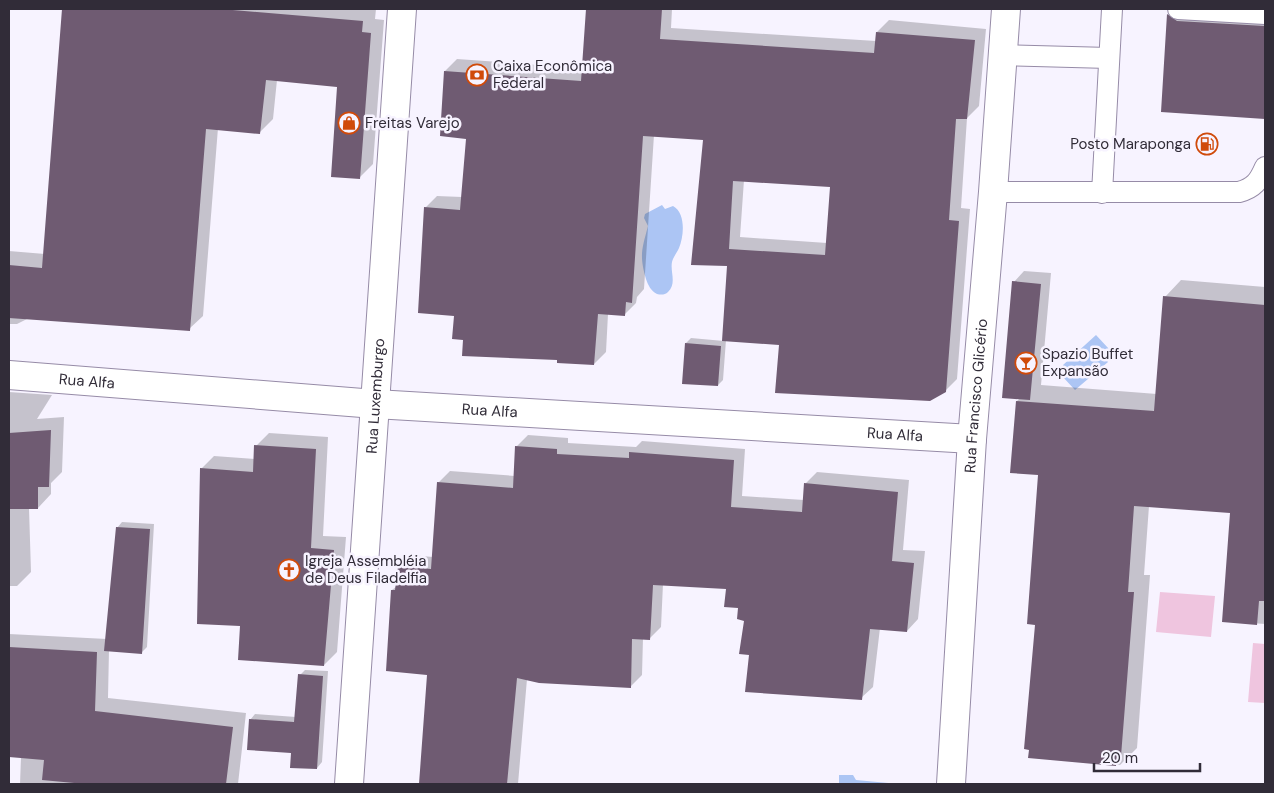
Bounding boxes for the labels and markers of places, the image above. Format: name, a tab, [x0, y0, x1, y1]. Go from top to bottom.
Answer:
place label: Caixa Econômica Federal	[493, 56, 612, 93]
bank icon: Caixa Econômica Federal	[465, 63, 489, 87]
shop icon: Freitas Varejo	[337, 111, 361, 135]
place label: Freitas Varejo	[365, 113, 460, 133]
fuel station icon: Posto Maraponga	[1195, 132, 1219, 156]
place label: Posto Maraponga	[1070, 134, 1191, 154]
place label: Spazio Buffet Expansão	[1042, 344, 1133, 381]
bar icon: Spazio Buffet Expansão	[1014, 351, 1038, 375]
place label: Igreja Assembléia de Deus Filadelfia	[305, 551, 427, 588]
church icon: Igreja Assembléia de Deus Filadelfia	[277, 558, 301, 582]

